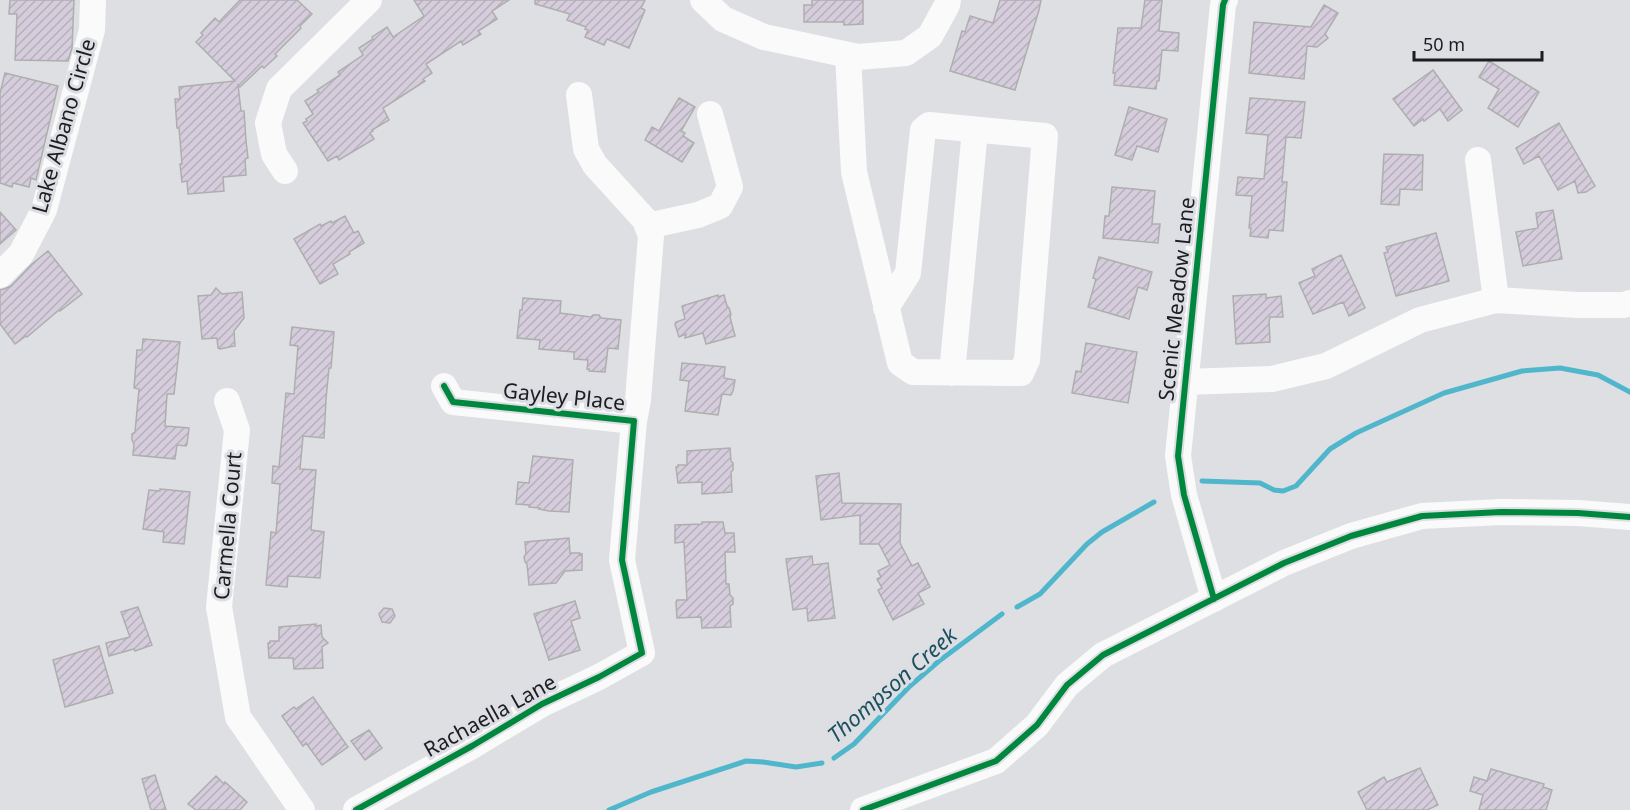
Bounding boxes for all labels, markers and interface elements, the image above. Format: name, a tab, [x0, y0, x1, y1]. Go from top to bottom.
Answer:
scale bar	[1414, 24, 1542, 62]
text: 50 m	[1423, 32, 1465, 56]
street label: Lake Albano Circle	[25, 35, 101, 216]
street label: Scenic Meadow Lane	[1151, 196, 1201, 402]
street label: Gayley Place	[502, 376, 627, 416]
street label: Carmella Court	[207, 450, 247, 601]
water label: Thompson Creek	[820, 619, 963, 749]
street label: Rachaella Lane	[418, 667, 561, 763]

